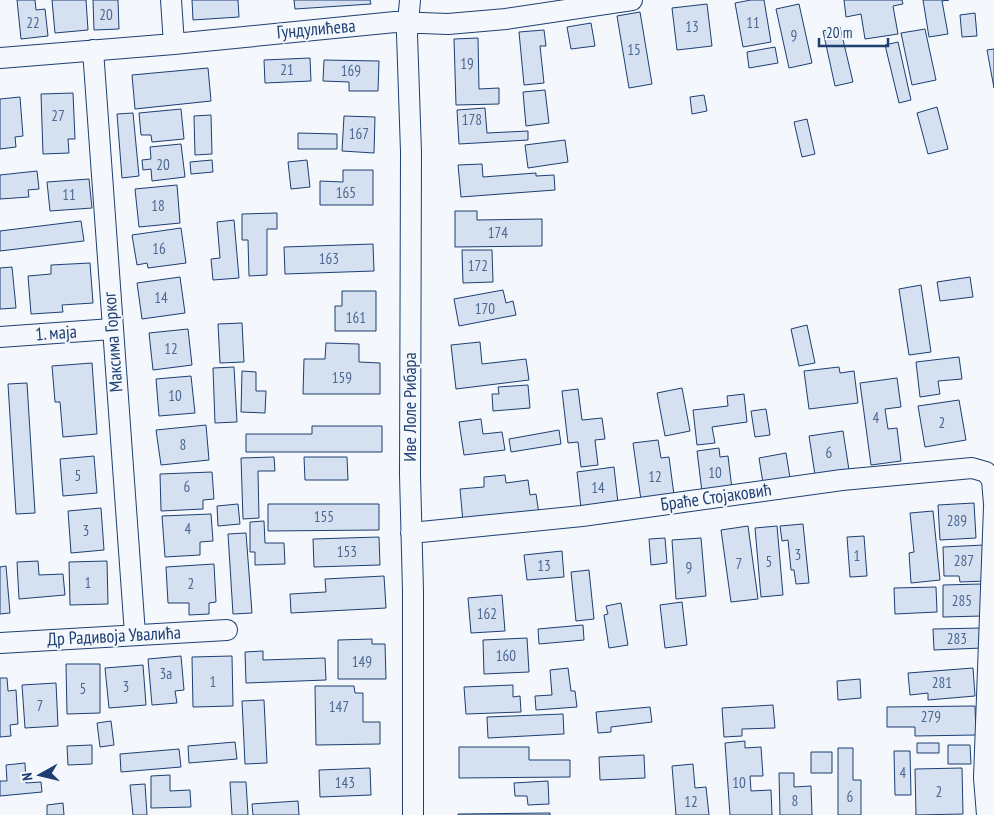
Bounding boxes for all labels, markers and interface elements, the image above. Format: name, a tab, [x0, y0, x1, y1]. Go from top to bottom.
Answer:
house number: 20	[99, 5, 113, 24]
house number: 22	[26, 13, 40, 32]
house number: 11	[746, 13, 760, 32]
street label: Гундулићева	[276, 14, 356, 43]
scale bar	[819, 15, 888, 47]
house number: 13	[685, 17, 699, 36]
text: 20 m	[826, 23, 852, 42]
house number: 9	[791, 26, 797, 45]
house number: 15	[627, 40, 641, 59]
house number: 19	[460, 54, 474, 73]
house number: 21	[280, 60, 294, 79]
house number: 169	[341, 61, 361, 80]
house number: 27	[51, 106, 65, 125]
house number: 178	[462, 110, 482, 129]
house number: 167	[349, 124, 369, 143]
house number: 20	[156, 155, 170, 174]
house number: 165	[336, 183, 356, 202]
house number: 11	[62, 185, 76, 204]
house number: 18	[151, 196, 165, 215]
house number: 174	[488, 223, 508, 242]
house number: 16	[152, 239, 166, 258]
house number: 163	[319, 249, 339, 268]
house number: 172	[468, 256, 488, 275]
house number: 14	[154, 288, 168, 307]
street label: Максима Горког	[97, 290, 127, 393]
house number: 170	[475, 299, 495, 318]
house number: 161	[346, 308, 366, 327]
street label: 1. маја	[34, 320, 78, 345]
house number: 12	[164, 339, 178, 358]
street label: Иве Лоле Рибара	[398, 352, 421, 462]
house number: 159	[332, 368, 352, 387]
house number: 10	[168, 386, 182, 405]
house number: 4	[873, 408, 880, 427]
house number: 2	[939, 413, 945, 432]
house number: 8	[180, 435, 186, 454]
house number: 6	[826, 443, 833, 462]
house number: 10	[708, 463, 722, 482]
house number: 5	[75, 466, 81, 485]
house number: 12	[648, 467, 662, 486]
house number: 6	[184, 477, 191, 496]
street label: Браће Стојаковић	[659, 477, 773, 516]
house number: 14	[591, 478, 605, 497]
house number: 155	[314, 507, 334, 526]
house number: 289	[947, 511, 967, 530]
house number: 4	[185, 519, 192, 538]
house number: 3	[83, 521, 89, 540]
house number: 153	[337, 542, 357, 561]
house number: 3	[795, 545, 801, 564]
house number: 1	[854, 546, 860, 565]
house number: 287	[954, 551, 974, 570]
house number: 5	[766, 552, 772, 571]
house number: 7	[736, 554, 742, 573]
house number: 13	[537, 556, 551, 575]
house number: 9	[686, 558, 692, 577]
house number: 1	[85, 573, 91, 592]
house number: 2	[188, 574, 194, 593]
house number: 285	[952, 591, 972, 610]
house number: 162	[477, 604, 497, 623]
street label: Др Радивоја Увалића	[47, 621, 181, 650]
house number: 283	[947, 629, 967, 648]
house number: 160	[496, 646, 516, 665]
house number: 149	[352, 652, 372, 671]
house number: 3a	[160, 664, 172, 683]
house number: 1	[210, 672, 216, 691]
house number: 281	[932, 673, 952, 692]
house number: 3	[123, 677, 129, 696]
house number: 5	[80, 679, 86, 698]
house number: 7	[37, 696, 43, 715]
house number: 147	[329, 697, 349, 716]
house number: 279	[921, 707, 941, 726]
north arrow	[15, 750, 65, 800]
house number: 4	[900, 763, 907, 782]
text: N	[18, 772, 37, 782]
house number: 143	[335, 773, 355, 792]
house number: 10	[732, 773, 746, 792]
house number: 2	[936, 782, 942, 801]
house number: 6	[847, 787, 854, 806]
house number: 8	[792, 791, 798, 810]
house number: 12	[684, 792, 698, 811]

